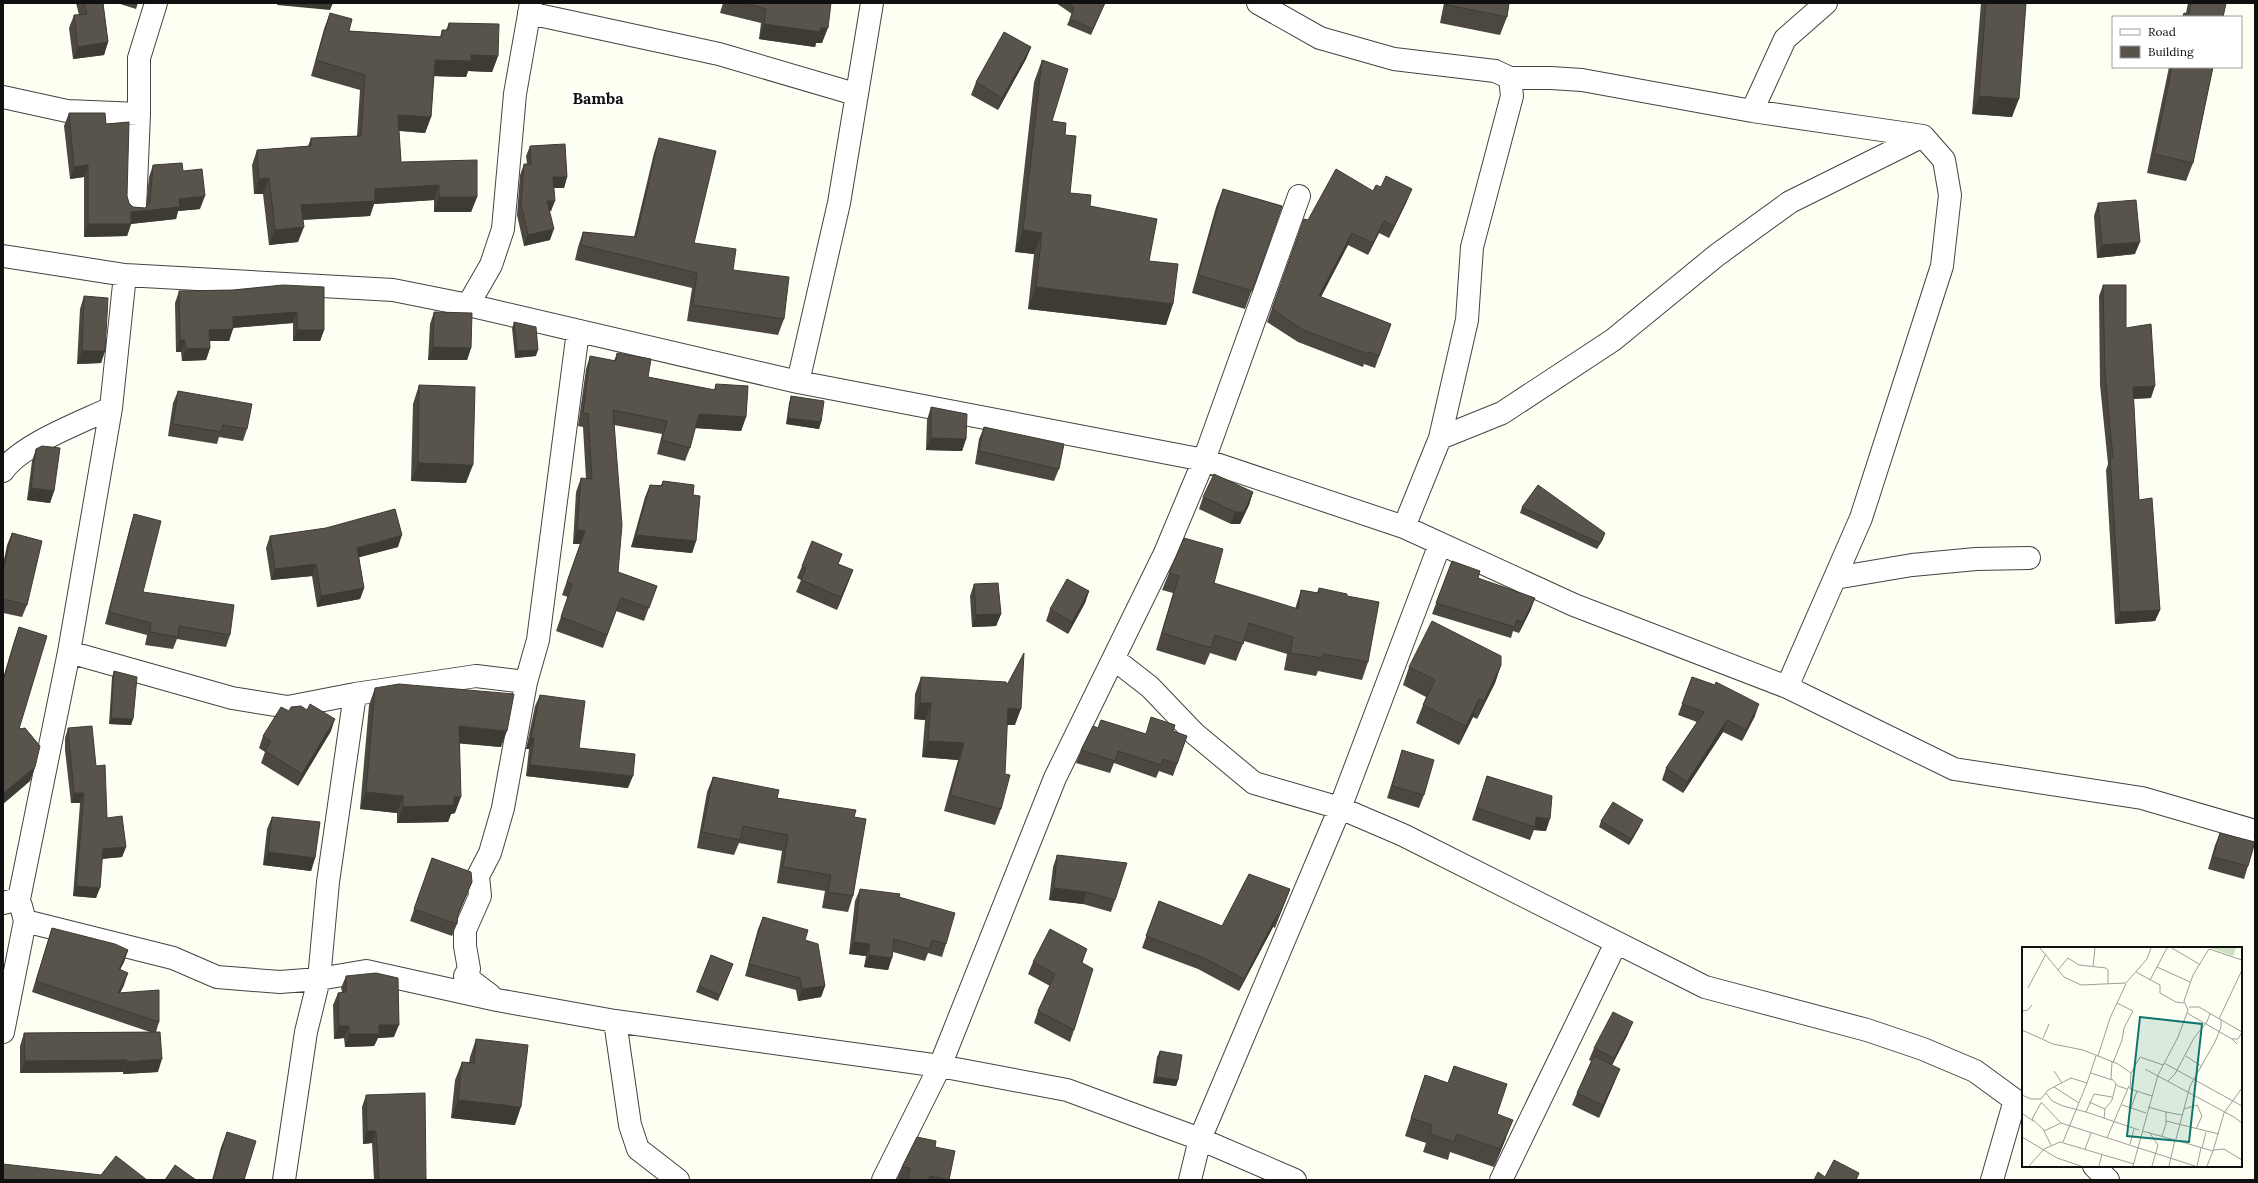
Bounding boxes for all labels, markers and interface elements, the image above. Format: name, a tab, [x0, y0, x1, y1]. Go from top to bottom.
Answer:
legend	[2112, 16, 2242, 68]
text: Road	[2148, 24, 2176, 39]
text: Building	[2148, 44, 2194, 59]
district label: Bamba	[572, 88, 624, 108]
inset map	[2022, 947, 2242, 1167]

